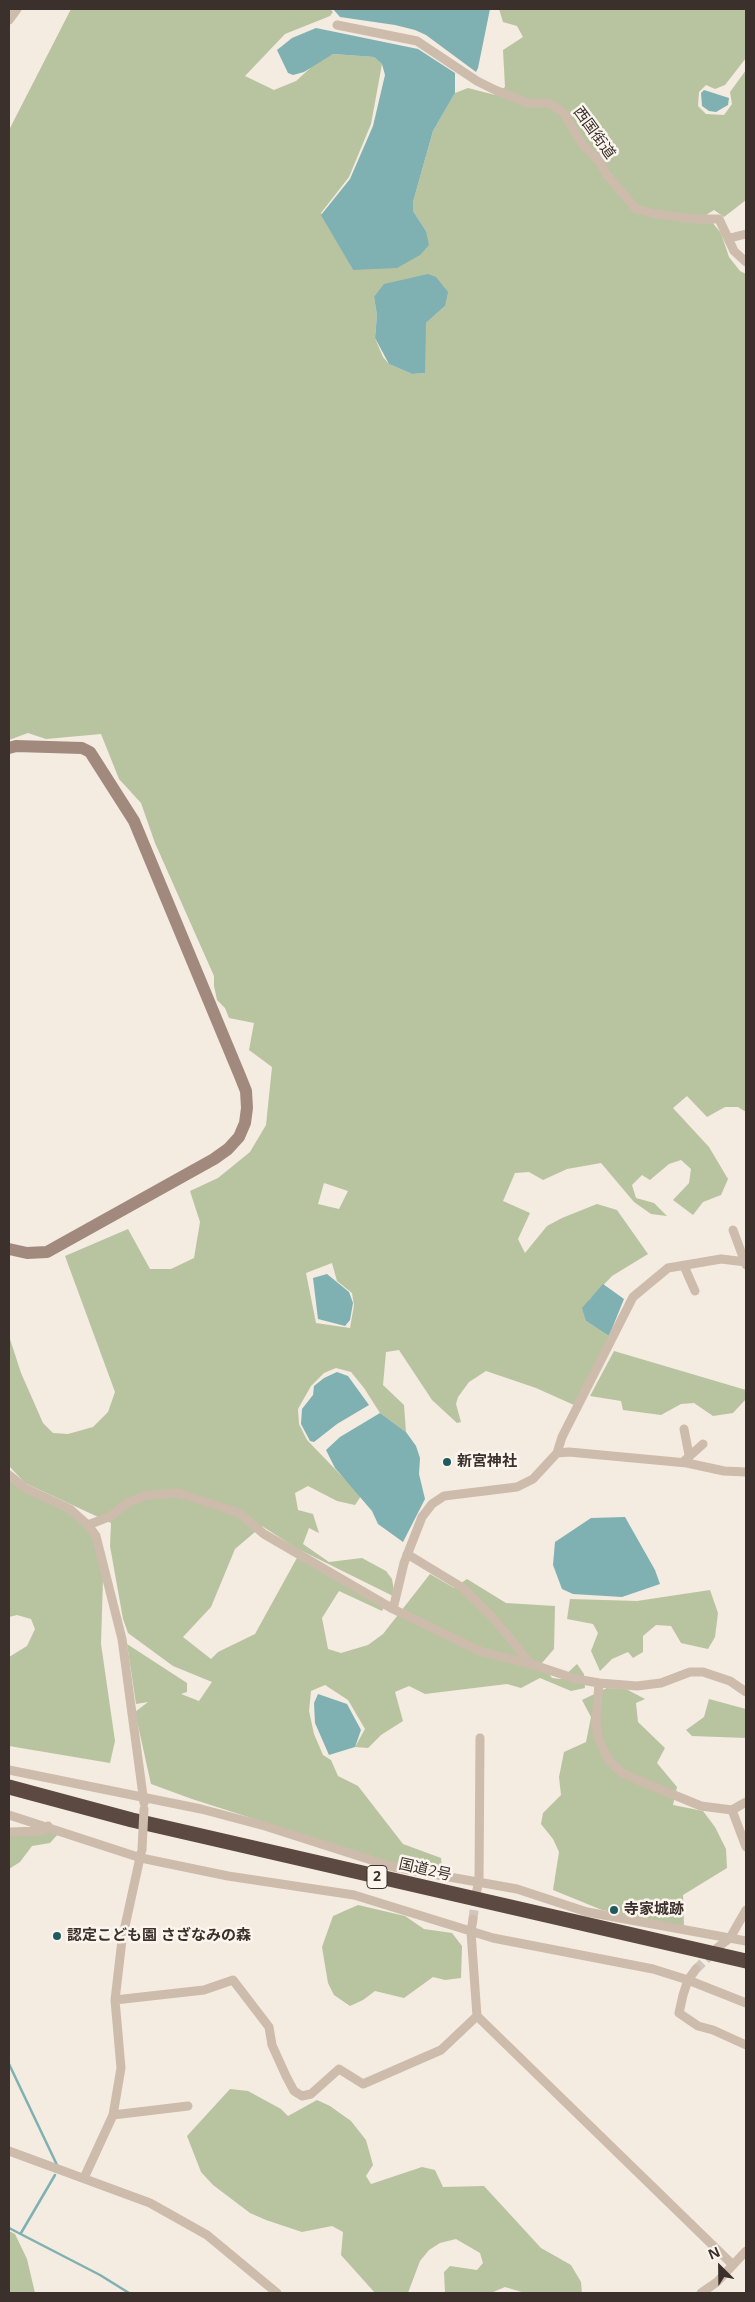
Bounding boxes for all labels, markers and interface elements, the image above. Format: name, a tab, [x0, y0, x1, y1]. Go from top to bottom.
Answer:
street label: 西国街道	[569, 103, 619, 163]
place label: 新宮神社	[457, 1453, 517, 1471]
marker: 新宮神社	[441, 1456, 453, 1468]
street label: 国道2号	[397, 1855, 453, 1885]
road number: 2	[367, 1865, 387, 1888]
place label: 寺家城跡	[624, 1901, 684, 1919]
marker: 寺家城跡	[608, 1904, 620, 1916]
place label: 認定こども園 さざなみの森	[67, 1927, 251, 1945]
marker: 認定こども園 さざなみの森	[51, 1930, 63, 1942]
north arrow	[695, 2242, 745, 2292]
text: N	[705, 2242, 723, 2264]

